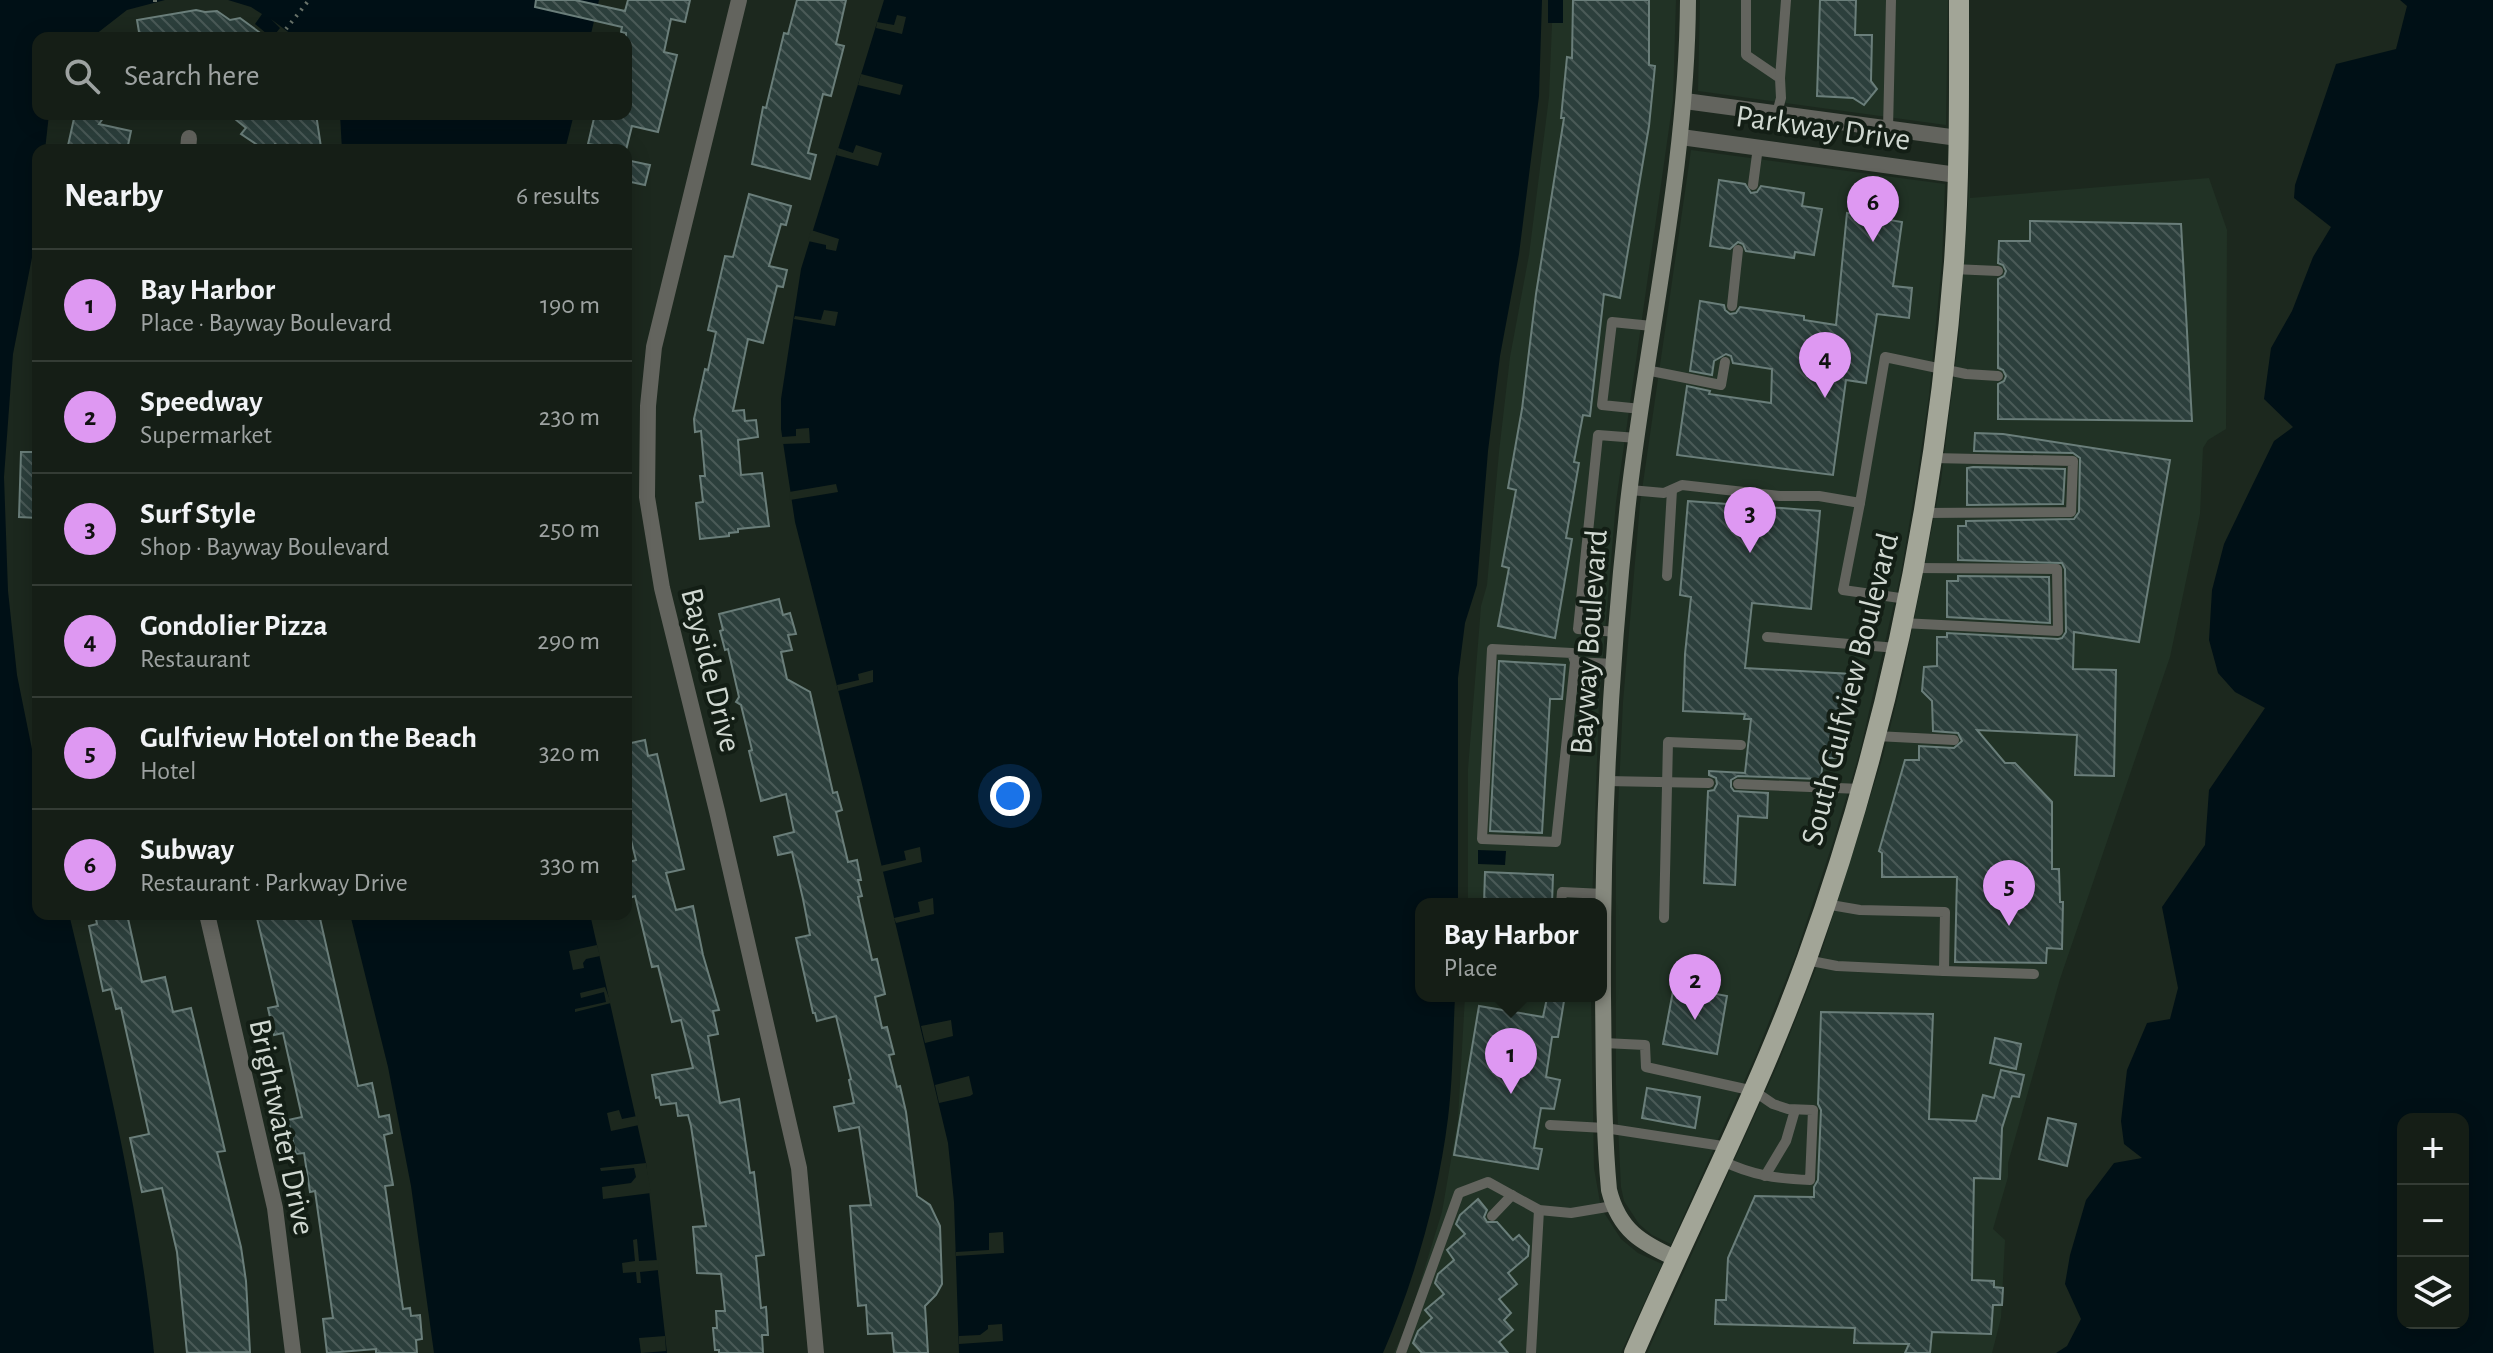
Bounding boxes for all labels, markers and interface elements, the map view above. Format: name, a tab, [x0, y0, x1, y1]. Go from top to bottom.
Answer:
search box	[32, 32, 632, 120]
icon: search	[60, 54, 104, 98]
text: Search here	[124, 61, 260, 91]
street label: Parkway Drive	[1734, 100, 1912, 156]
pin: 6	[1847, 176, 1899, 242]
text: Nearby	[64, 179, 163, 213]
text: 6 results	[516, 183, 600, 209]
text: Bay Harbor	[140, 275, 275, 305]
text: 1	[85, 292, 95, 318]
text: 190 m	[540, 292, 600, 318]
text: Place · Bayway Boulevard	[140, 310, 392, 336]
pin: 4	[1799, 332, 1851, 398]
text: Speedway	[140, 387, 263, 417]
text: 2	[84, 404, 96, 430]
text: 230 m	[539, 404, 600, 430]
text: Supermarket	[140, 422, 272, 448]
pin: 3	[1724, 487, 1776, 553]
text: Surf Style	[140, 499, 256, 529]
text: 3	[84, 516, 96, 542]
text: 250 m	[538, 516, 600, 542]
street label: Bayway Boulevard	[1565, 528, 1613, 756]
street label: South Gulfview Boulevard	[1796, 530, 1904, 848]
text: Shop · Bayway Boulevard	[140, 534, 389, 560]
street label: Bayside Drive	[675, 585, 747, 755]
text: Gondolier Pizza	[140, 611, 328, 641]
text: 4	[83, 628, 97, 654]
text: 290 m	[537, 628, 600, 654]
text: Restaurant	[140, 646, 250, 672]
text: Gulfview Hotel on the Beach	[140, 723, 477, 753]
text: 5	[84, 740, 96, 766]
text: 320 m	[539, 740, 600, 766]
text: Hotel	[140, 758, 196, 784]
your location	[990, 776, 1030, 816]
text: Subway	[140, 835, 234, 865]
text: 6	[84, 852, 96, 878]
text: 330 m	[540, 852, 600, 878]
pin: 5	[1983, 860, 2035, 926]
text: Restaurant · Parkway Drive	[140, 870, 408, 896]
popup	[1415, 898, 1607, 1002]
text: Bay Harbor	[1443, 920, 1579, 950]
pin: 2	[1669, 954, 1721, 1020]
text: Place	[1443, 955, 1497, 981]
street label: Brightwater Drive	[243, 1016, 321, 1238]
pin: 1	[1485, 1028, 1537, 1094]
map controls	[2397, 1113, 2469, 1329]
button: +	[2397, 1113, 2469, 1185]
button: −	[2397, 1185, 2469, 1257]
button: layers	[2397, 1257, 2469, 1329]

